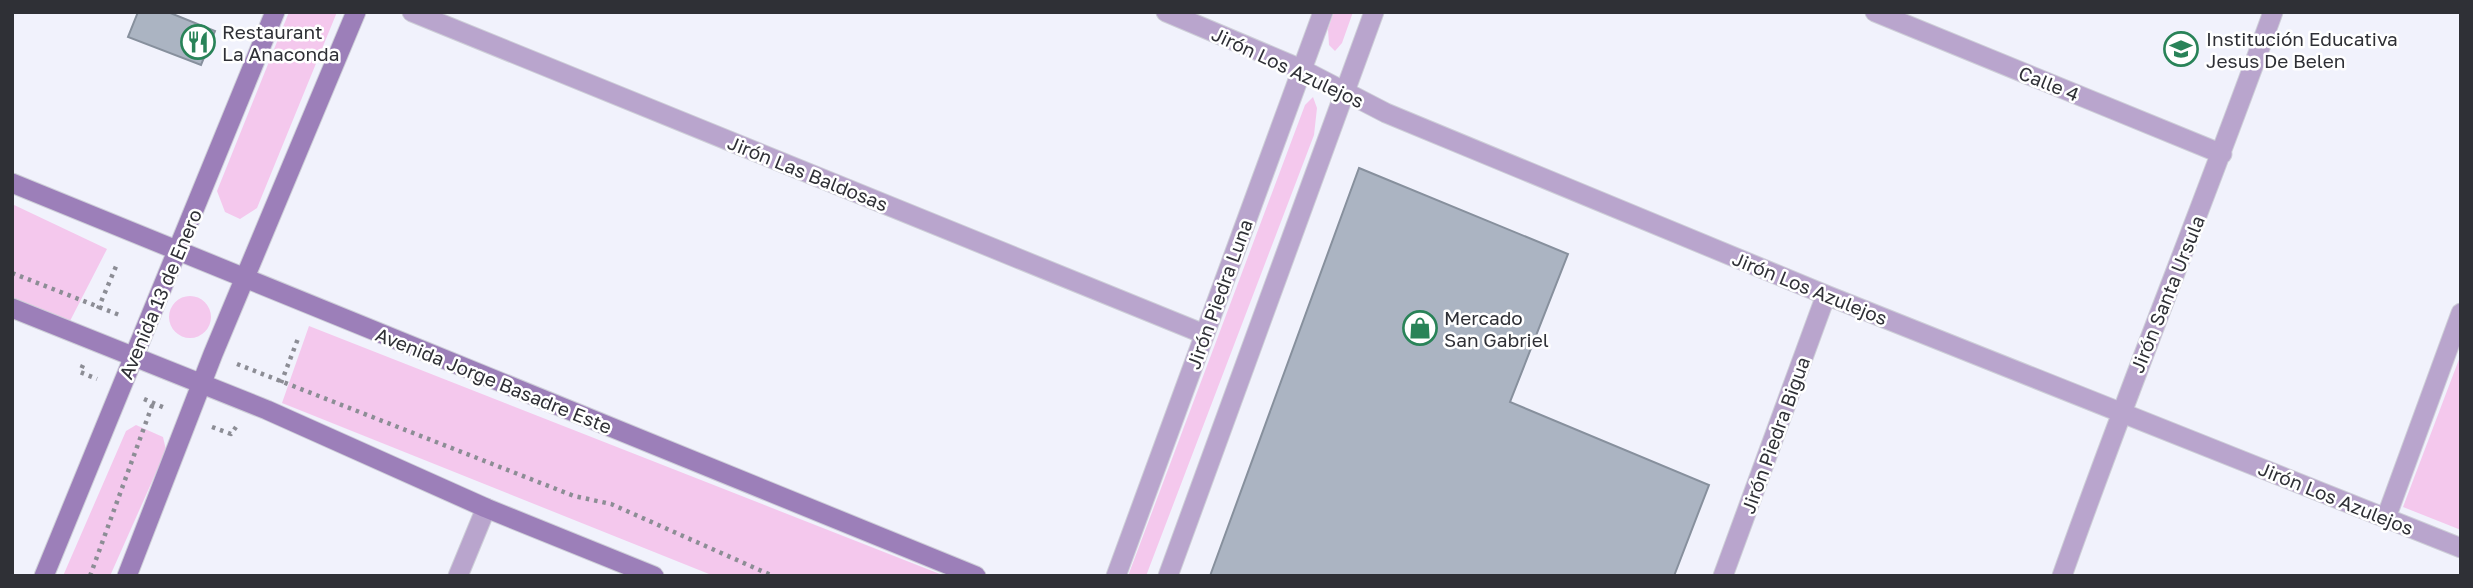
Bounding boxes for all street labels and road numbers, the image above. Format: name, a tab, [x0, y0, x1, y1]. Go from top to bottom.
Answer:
street label: Jirón Los Azulejos	[1208, 22, 1368, 112]
street label: Calle 4	[2015, 61, 2083, 105]
street label: Jirón Las Baldosas	[725, 130, 891, 216]
street label: Avenida 13 de Enero	[114, 206, 206, 382]
street label: Jirón Santa Ursula	[2125, 212, 2209, 376]
street label: Jirón Piedra Luna	[1181, 216, 1257, 372]
street label: Jirón Los Azulejos	[1729, 246, 1891, 330]
street label: Avenida Jorge Basadre Este	[373, 322, 615, 438]
street label: Jirón Piedra Bigua	[1736, 353, 1814, 517]
street label: Jirón Los Azulejos	[2255, 456, 2417, 540]

